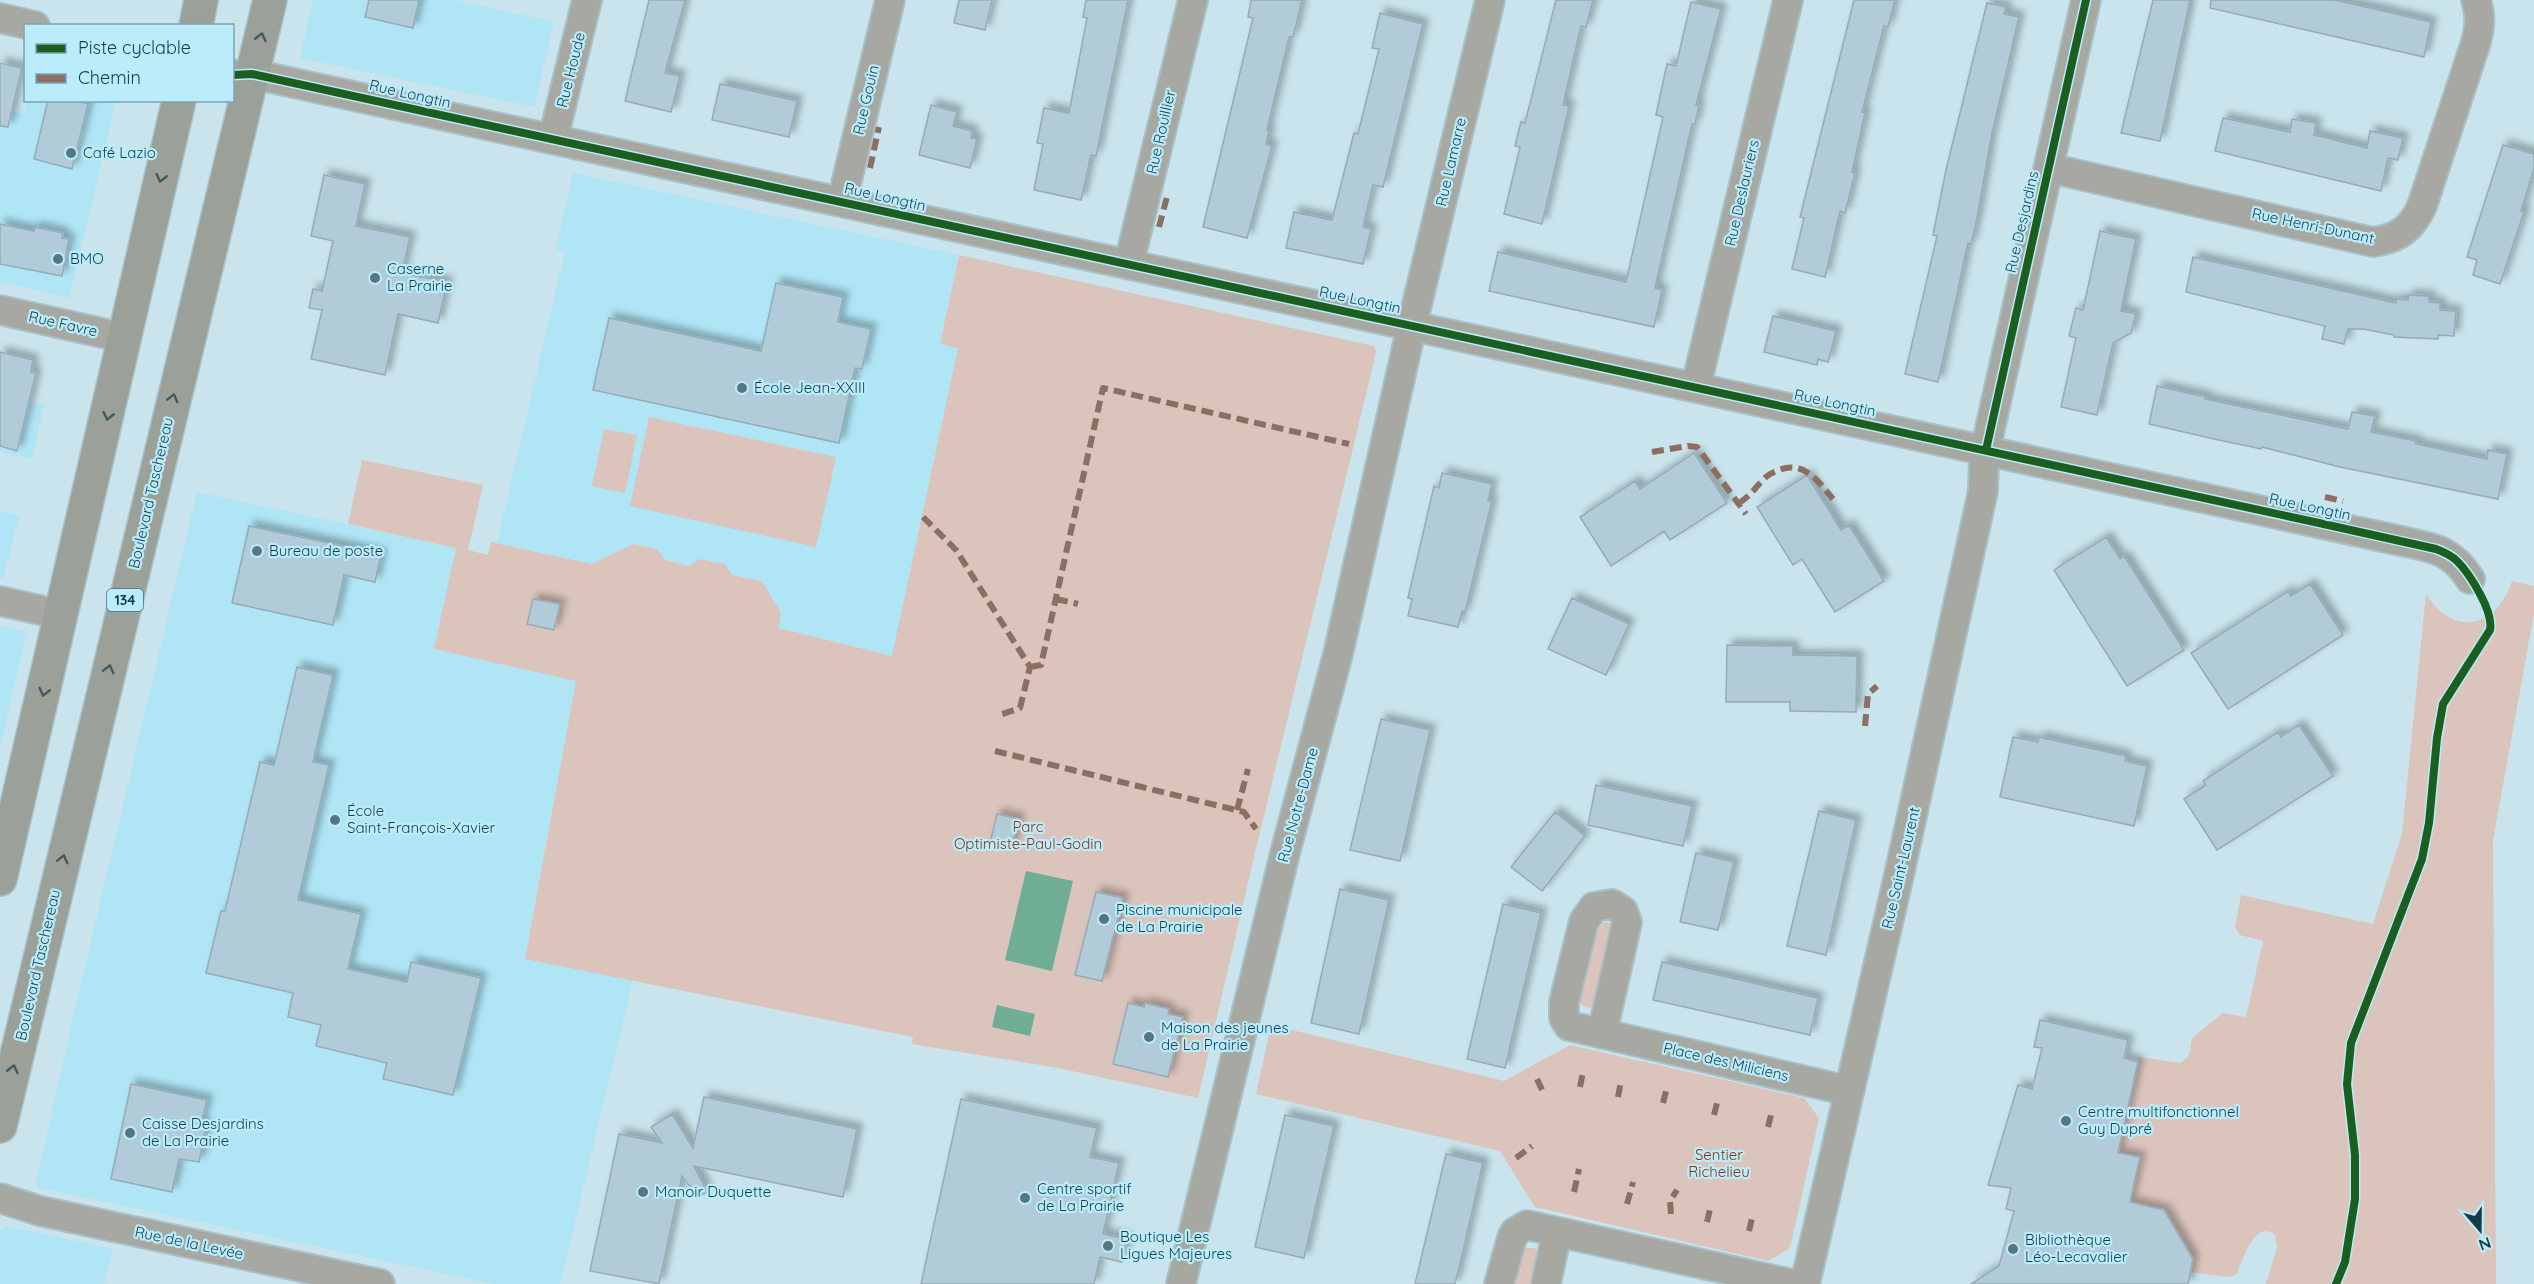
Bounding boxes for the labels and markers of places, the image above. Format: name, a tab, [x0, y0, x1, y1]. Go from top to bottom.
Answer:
place label: Café Lazio	[83, 143, 156, 162]
marker: Café Lazio	[64, 146, 78, 160]
place label: BMO	[70, 249, 104, 268]
marker: BMO	[51, 252, 65, 266]
place label: Caserne La Prairie	[387, 259, 452, 295]
marker: Caserne La Prairie	[368, 271, 382, 285]
place label: École Jean-XXIII	[754, 378, 865, 397]
marker: École Jean-XXIII	[735, 381, 749, 395]
place label: Bureau de poste	[269, 541, 383, 560]
marker: Bureau de poste	[250, 544, 264, 558]
place label: École Saint-François-Xavier	[347, 801, 496, 837]
marker: École Saint-François-Xavier	[328, 813, 342, 827]
place label: Piscine municipale de La Prairie	[1116, 900, 1242, 936]
marker: Piscine municipale de La Prairie	[1097, 912, 1111, 926]
place label: Maison des jeunes de La Prairie	[1161, 1018, 1289, 1054]
marker: Maison des jeunes de La Prairie	[1142, 1030, 1156, 1044]
place label: Centre multifonctionnel Guy Dupré	[2078, 1102, 2239, 1138]
place label: Caisse Desjardins de La Prairie	[142, 1114, 264, 1150]
marker: Centre multifonctionnel Guy Dupré	[2059, 1114, 2073, 1128]
marker: Caisse Desjardins de La Prairie	[123, 1126, 137, 1140]
place label: Centre sportif de La Prairie	[1037, 1179, 1132, 1215]
place label: Manoir Duquette	[655, 1182, 771, 1201]
marker: Manoir Duquette	[636, 1185, 650, 1199]
marker: Centre sportif de La Prairie	[1018, 1191, 1032, 1205]
place label: Boutique Les Ligues Majeures	[1120, 1227, 1232, 1263]
place label: Bibliothèque Léo-Lecavalier	[2025, 1230, 2128, 1266]
marker: Boutique Les Ligues Majeures	[1101, 1239, 1115, 1253]
marker: Bibliothèque Léo-Lecavalier	[2006, 1242, 2020, 1256]

